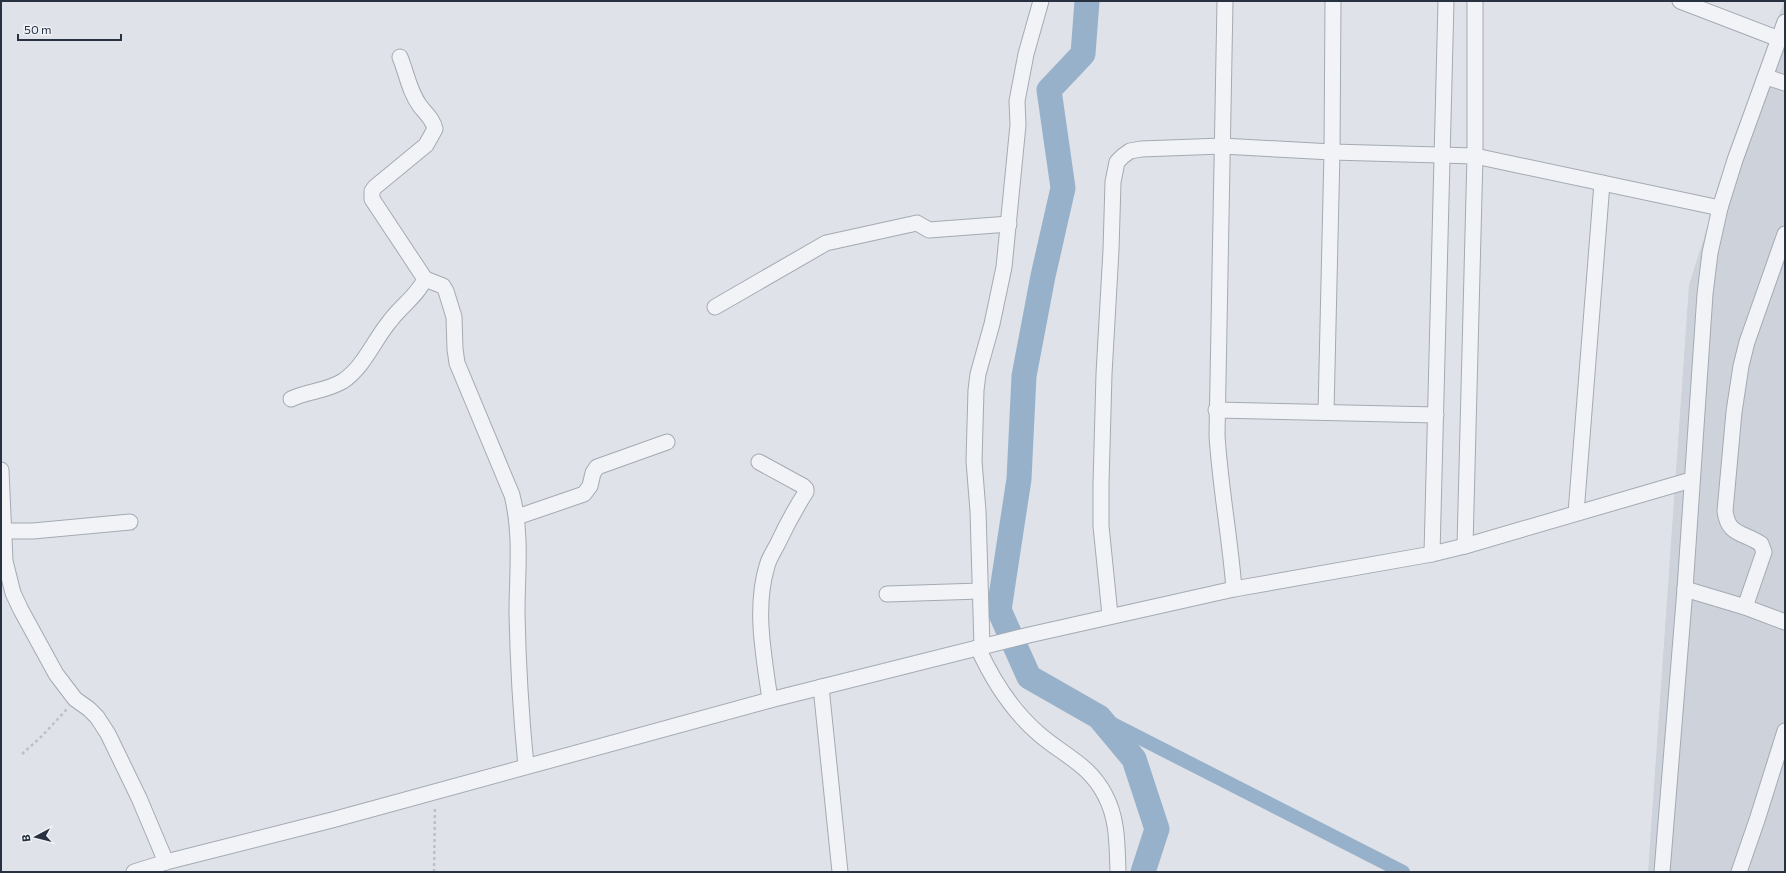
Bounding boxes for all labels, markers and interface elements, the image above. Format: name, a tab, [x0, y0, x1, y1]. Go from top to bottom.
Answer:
scale bar	[18, 16, 121, 42]
text: 50 m	[24, 22, 52, 36]
north arrow	[16, 817, 56, 857]
text: B	[19, 834, 32, 843]

